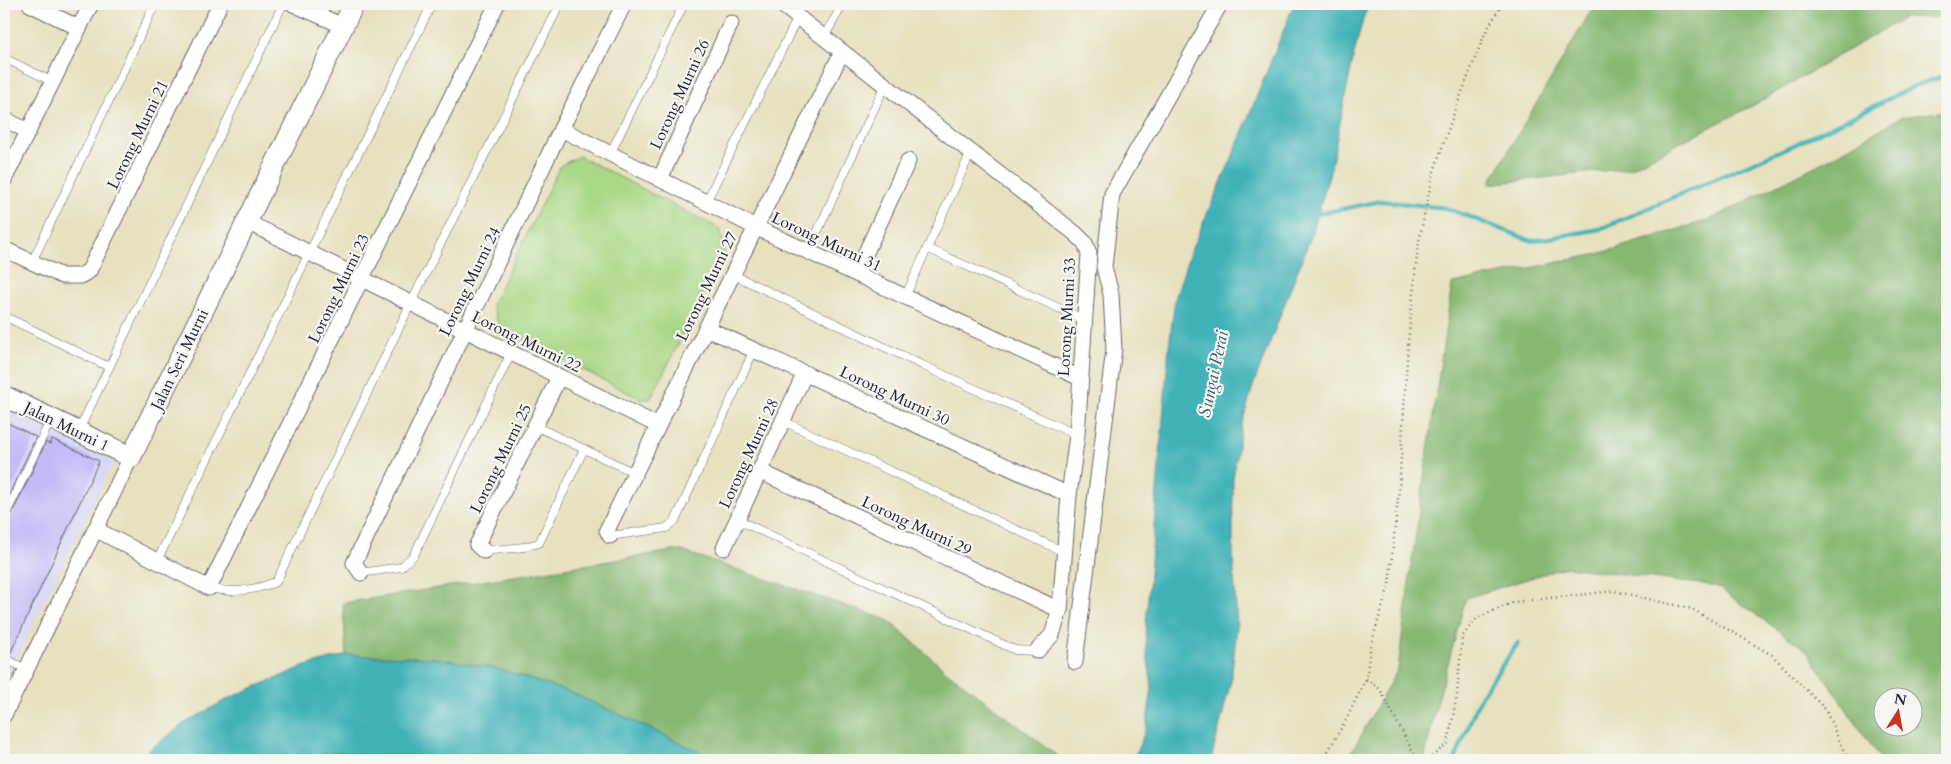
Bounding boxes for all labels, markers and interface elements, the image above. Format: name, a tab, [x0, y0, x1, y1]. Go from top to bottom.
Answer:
street label: Lorong Murni 26	[645, 36, 715, 153]
street label: Lorong Murni 21	[102, 76, 174, 193]
street label: Lorong Murni 31	[768, 207, 885, 277]
street label: Lorong Murni 24	[434, 223, 506, 340]
street label: Lorong Murni 27	[671, 228, 743, 345]
street label: Lorong Murni 23	[303, 230, 375, 347]
street label: Lorong Murni 33	[1053, 257, 1081, 377]
street label: Jalan Seri Murni	[145, 305, 214, 415]
street label: Lorong Murni 22	[468, 306, 585, 378]
water label: Sungai Perai	[1192, 327, 1235, 420]
street label: Lorong Murni 30	[836, 361, 953, 431]
street label: Lorong Murni 28	[714, 395, 784, 512]
street label: Jalan Murni 1	[18, 396, 113, 457]
street label: Lorong Murni 25	[465, 400, 537, 517]
street label: Lorong Murni 29	[858, 491, 975, 561]
north arrow	[1874, 686, 1924, 736]
text: N	[1893, 689, 1908, 710]

